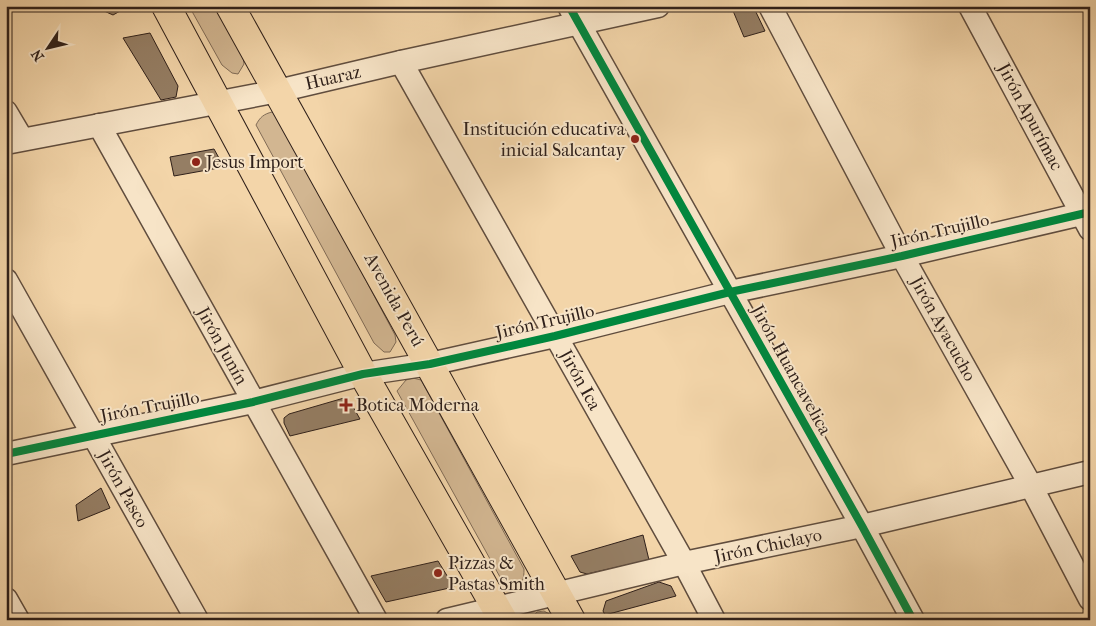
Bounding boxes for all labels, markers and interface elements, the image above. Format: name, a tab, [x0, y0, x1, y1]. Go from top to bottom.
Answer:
north arrow	[22, 22, 72, 72]
text: N	[28, 46, 48, 64]
street label: Jirón Apurímac	[992, 58, 1067, 174]
street label: Huaraz	[303, 61, 363, 95]
place label: Institución educativa inicial Salcantay	[463, 119, 626, 161]
marker: Institución educativa inicial Salcantay	[629, 133, 641, 145]
place label: Jesus Import	[204, 152, 304, 173]
marker: Jesus Import	[190, 156, 202, 168]
street label: Jirón Trujillo	[887, 209, 991, 253]
street label: Avenida Perú	[359, 249, 428, 350]
street label: Jirón Ayacucho	[905, 271, 980, 385]
street label: Jirón Trujillo	[492, 300, 596, 344]
street label: Jirón Huancavelica	[746, 300, 836, 439]
street label: Jirón Junín	[191, 302, 252, 389]
street label: Jirón Ica	[554, 344, 605, 414]
street label: Jirón Trujillo	[97, 387, 201, 427]
place label: Botica Moderna	[356, 395, 480, 416]
marker: Botica Moderna	[340, 399, 352, 411]
street label: Jirón Pasco	[92, 445, 153, 531]
street label: Jirón Chiclayo	[710, 524, 824, 568]
place label: Pizzas & Pastas Smith	[448, 553, 545, 595]
marker: Pizzas & Pastas Smith	[432, 567, 444, 579]

